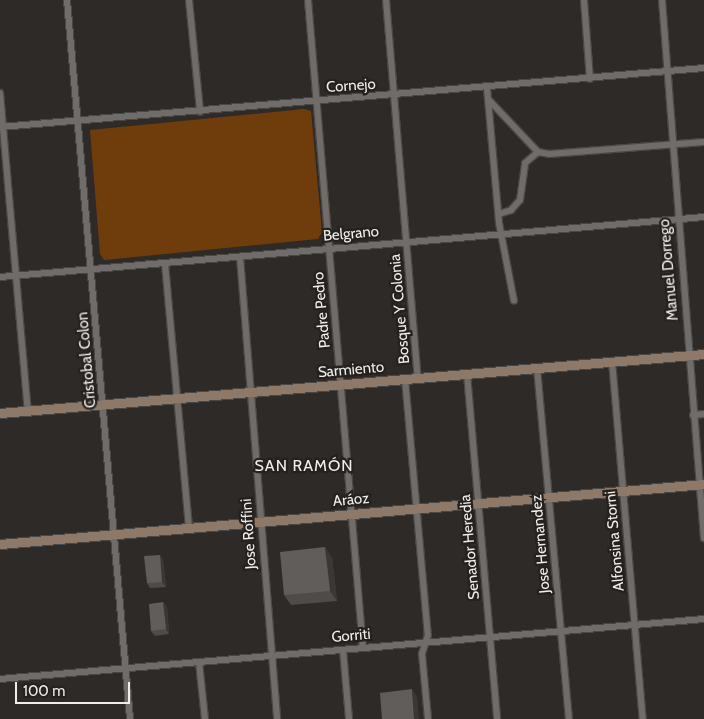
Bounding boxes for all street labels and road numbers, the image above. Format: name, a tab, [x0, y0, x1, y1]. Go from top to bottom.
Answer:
street label: Cornejo	[326, 75, 376, 97]
street label: Manuel Dorrego	[656, 218, 682, 322]
street label: Belgrano	[322, 223, 380, 245]
street label: Bosque Y Colonia	[386, 253, 414, 365]
street label: Padre Pedro	[310, 271, 334, 349]
street label: Cristobal Colon	[74, 311, 100, 409]
street label: Sarmiento	[317, 358, 385, 382]
street label: Aráoz	[332, 489, 370, 511]
street label: Alfonsina Storni	[602, 490, 628, 592]
street label: Senador Heredia	[456, 494, 484, 600]
street label: Jose Hernandez	[528, 494, 554, 594]
street label: Jose Roffini	[238, 498, 260, 570]
street label: Gorriti	[331, 625, 371, 647]

